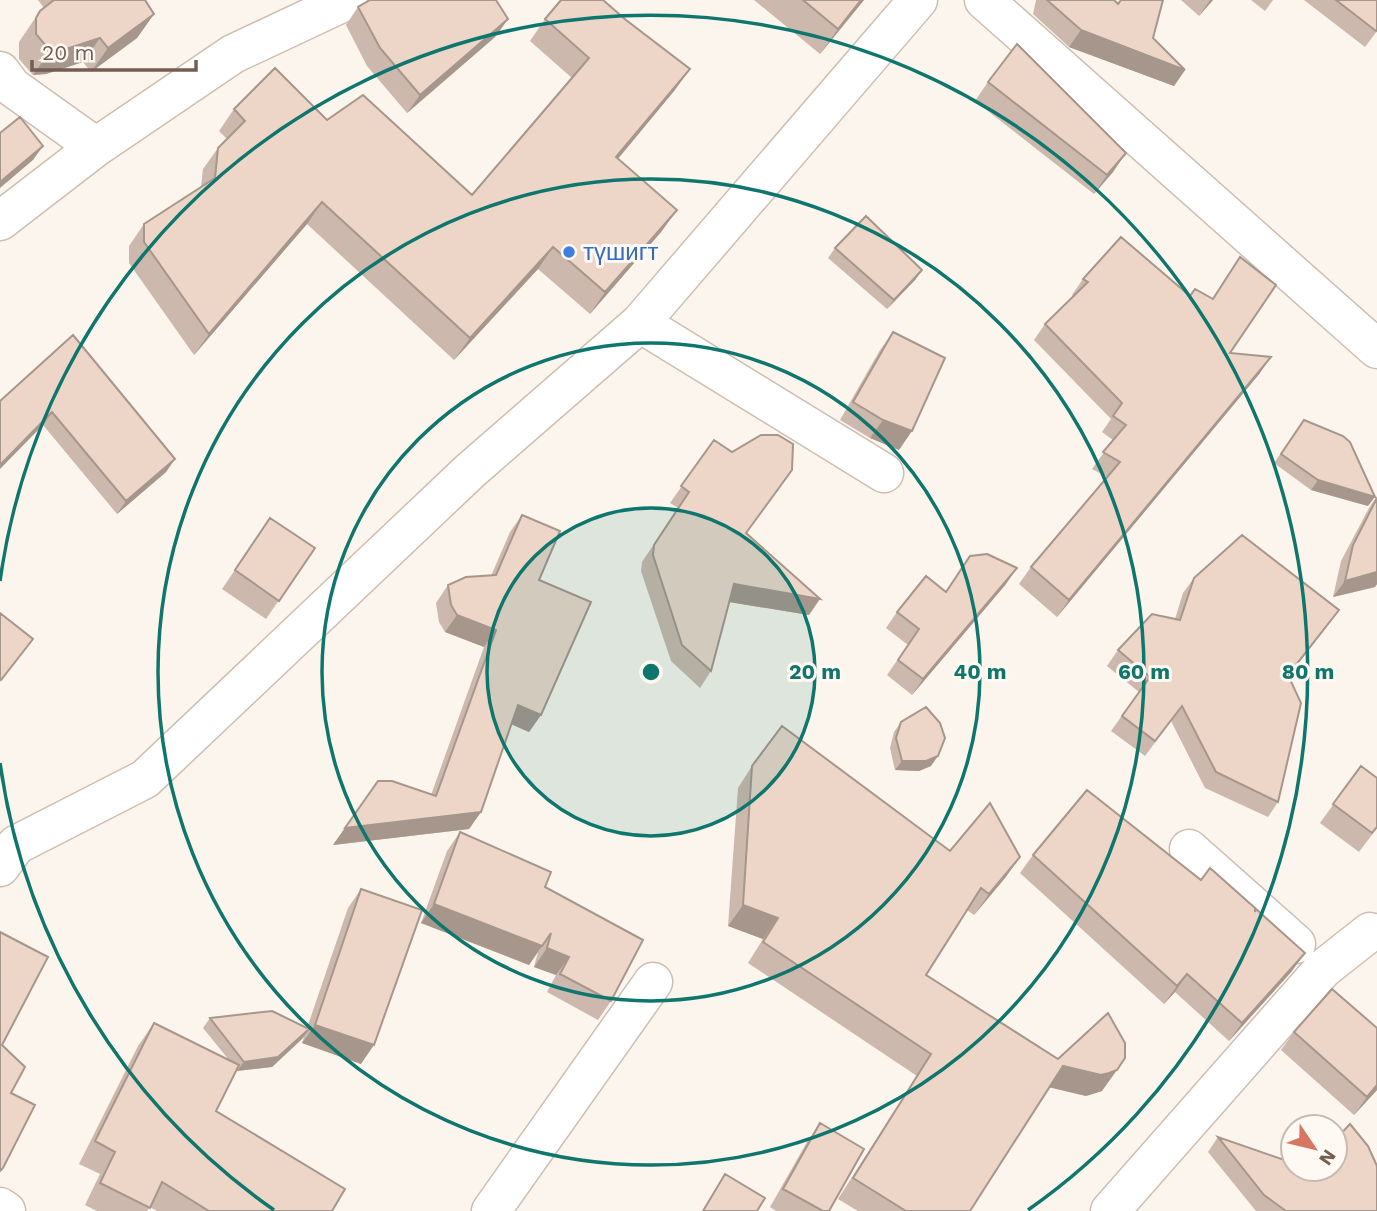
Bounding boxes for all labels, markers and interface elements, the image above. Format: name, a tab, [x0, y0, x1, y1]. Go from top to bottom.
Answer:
scale bar	[32, 28, 196, 72]
text: 20 m	[42, 40, 94, 65]
place label: түшигт	[583, 238, 658, 266]
marker: түшигт	[561, 244, 577, 260]
text: 20 m	[789, 659, 841, 684]
text: 40 m	[954, 659, 1006, 684]
text: 60 m	[1118, 659, 1170, 684]
text: 80 m	[1282, 659, 1334, 684]
centre of rings	[639, 660, 663, 684]
north arrow	[1279, 1113, 1349, 1183]
text: N	[1314, 1145, 1341, 1170]

